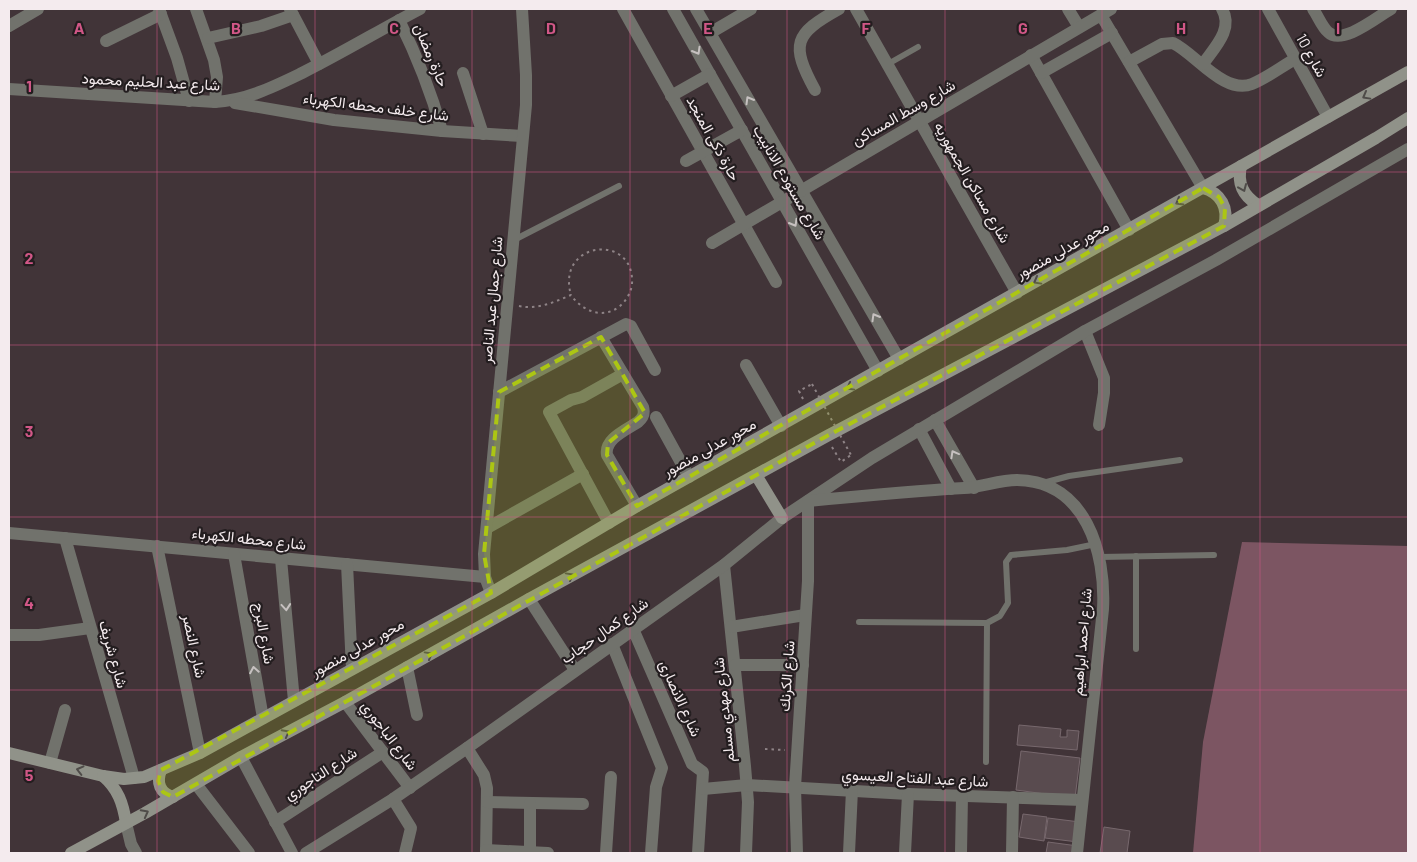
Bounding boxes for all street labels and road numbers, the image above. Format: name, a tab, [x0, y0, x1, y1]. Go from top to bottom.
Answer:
street label: حارة رمضان	[410, 21, 453, 90]
street label: شارع 10	[1290, 30, 1331, 81]
street label: شارع عبد الحليم محمود	[81, 68, 221, 97]
street label: شارع وسط المساكن	[848, 75, 960, 152]
street label: شارع خلف محطه الكهرباء	[302, 88, 450, 127]
street label: حارة ذكى المنجد	[682, 93, 745, 184]
street label: شارع مساكن الجمهوريه	[928, 118, 1015, 247]
street label: شارع مستودع الانابيب	[747, 121, 830, 244]
street label: محور عدلى منصور	[1011, 216, 1113, 284]
street label: شارع جمال عبد الناصر	[476, 236, 509, 366]
street label: محور عدلى منصور	[658, 414, 760, 482]
street label: شارع محطه الكهرباء	[191, 523, 307, 556]
street label: شارع احمد ابراهيم	[1067, 587, 1098, 697]
street label: شارع كمال حجاب	[557, 593, 653, 669]
street label: شارع البرج	[248, 601, 279, 666]
street label: شارع النصر	[176, 611, 211, 680]
street label: محور عدلى منصور	[306, 614, 408, 682]
street label: شارع شريف	[93, 618, 132, 691]
street label: شارع الكرنك	[775, 640, 800, 712]
street label: شارع مهدي مسلم	[709, 656, 742, 763]
street label: شارع الانصارى	[653, 657, 706, 740]
street label: شارع الباجوري	[354, 697, 422, 777]
street label: شارع التاجوري	[280, 743, 363, 807]
street label: شارع عبد الفتاح العيسوي	[841, 764, 989, 795]

